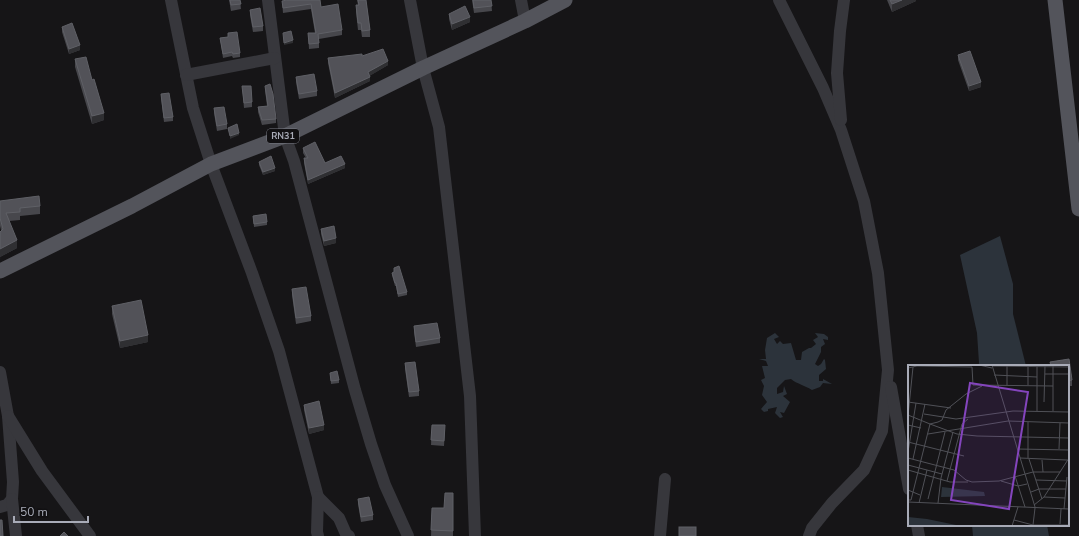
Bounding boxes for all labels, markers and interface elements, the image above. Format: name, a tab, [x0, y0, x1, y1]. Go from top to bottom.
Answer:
road number: RN31	[267, 129, 299, 143]
inset map	[908, 365, 1069, 526]
scale bar	[14, 498, 88, 524]
text: 50 m	[20, 504, 48, 520]

